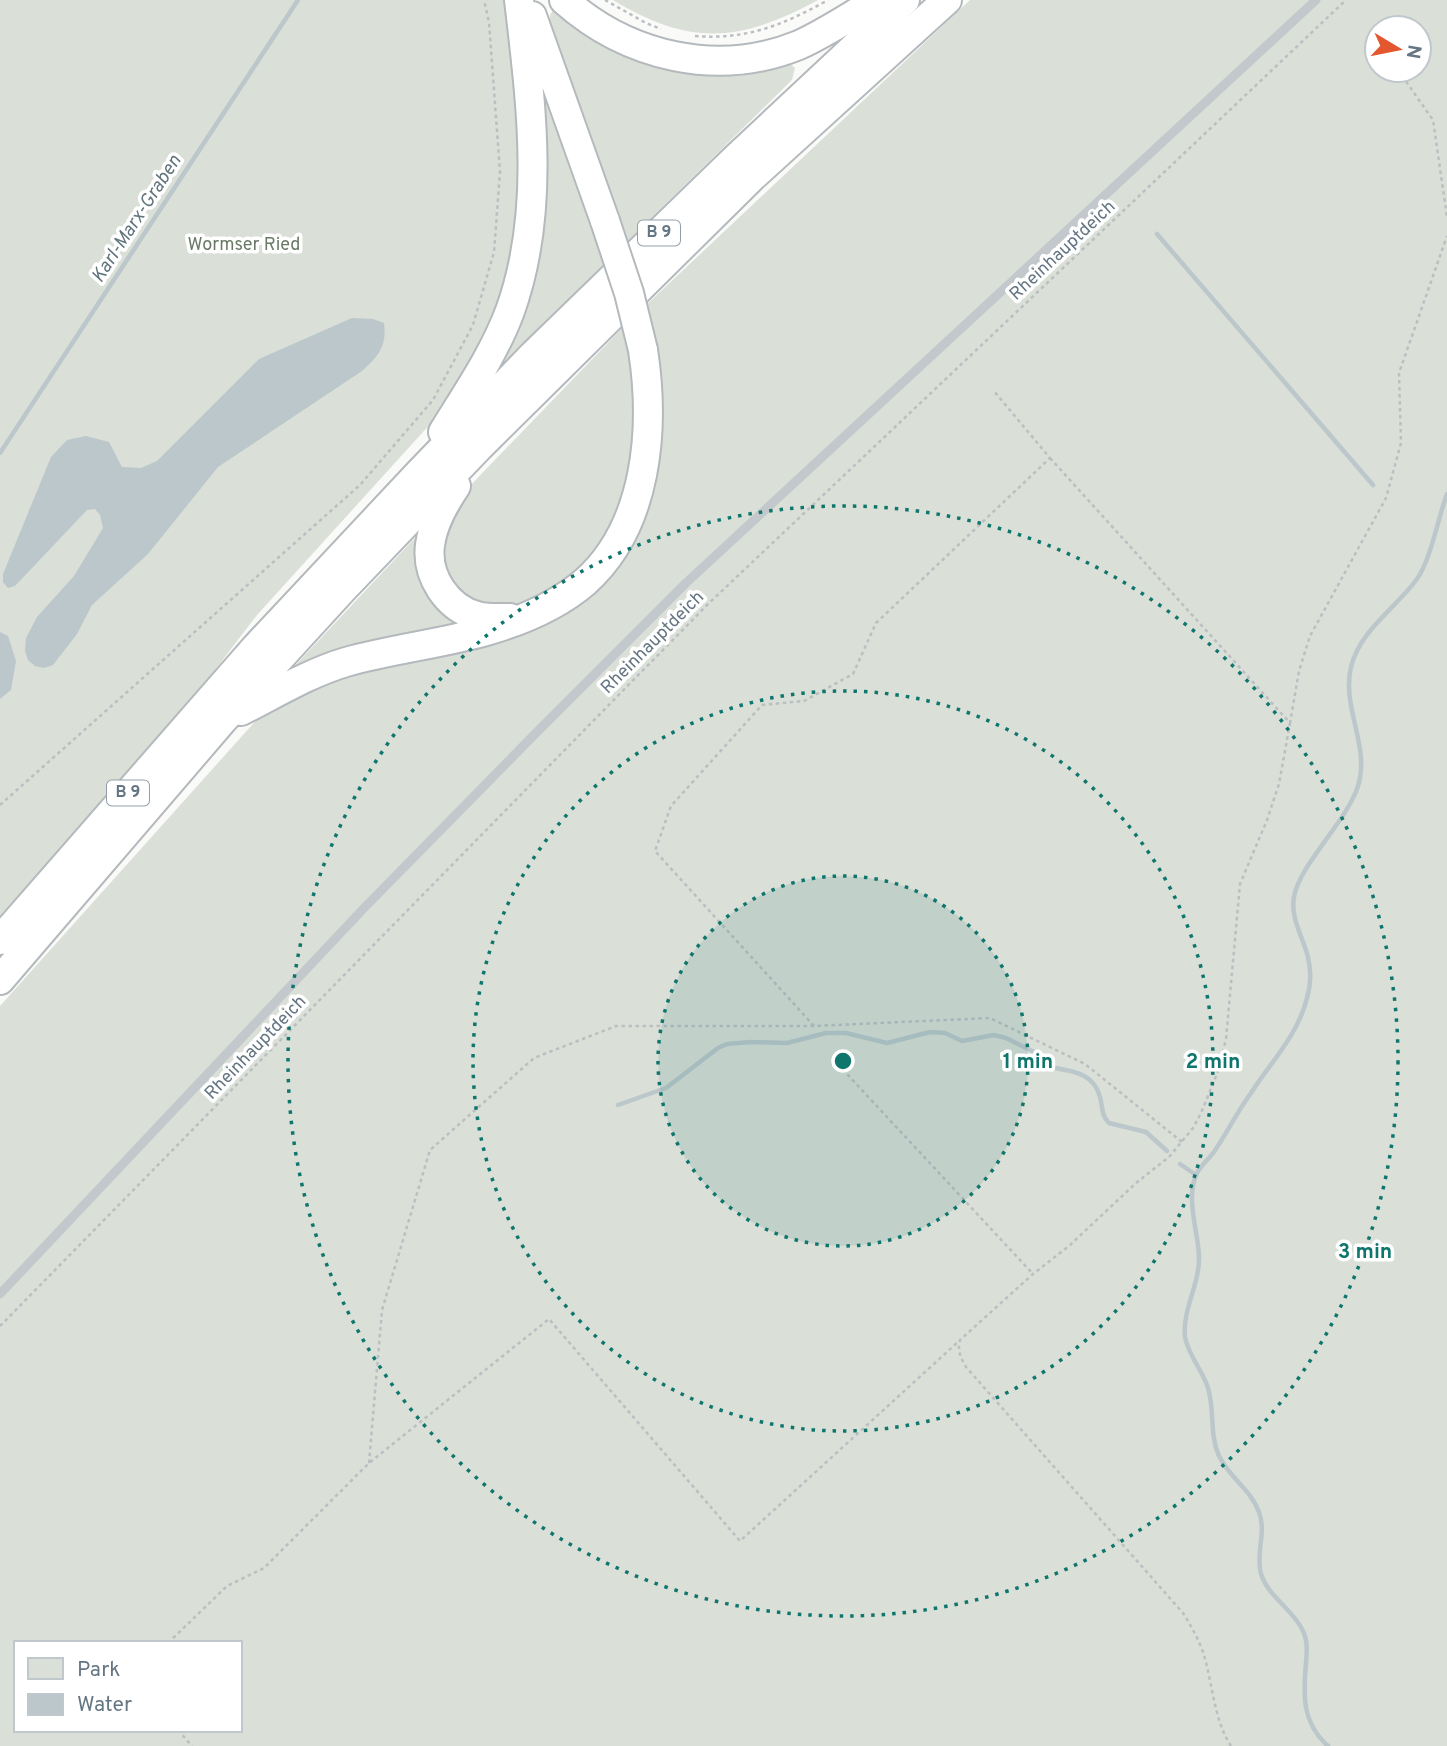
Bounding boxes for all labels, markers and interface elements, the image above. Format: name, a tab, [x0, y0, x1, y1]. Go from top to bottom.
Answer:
north arrow	[1363, 14, 1433, 84]
text: N	[1400, 43, 1426, 60]
water label: Karl-Marx-Graben	[87, 150, 188, 287]
street label: Rheinhauptdeich	[1005, 196, 1121, 306]
road number: B 9	[638, 220, 680, 246]
park label: Wormser Ried	[188, 234, 300, 257]
street label: Rheinhauptdeich	[596, 586, 710, 700]
road number: B 9	[107, 780, 149, 806]
street label: Rheinhauptdeich	[200, 991, 312, 1105]
centre of rings	[831, 1049, 855, 1073]
text: 1 min	[1003, 1049, 1053, 1076]
text: 2 min	[1186, 1049, 1240, 1076]
text: 3 min	[1338, 1239, 1392, 1266]
legend	[14, 1641, 242, 1732]
text: Park	[77, 1657, 120, 1684]
text: Water	[77, 1692, 132, 1719]

